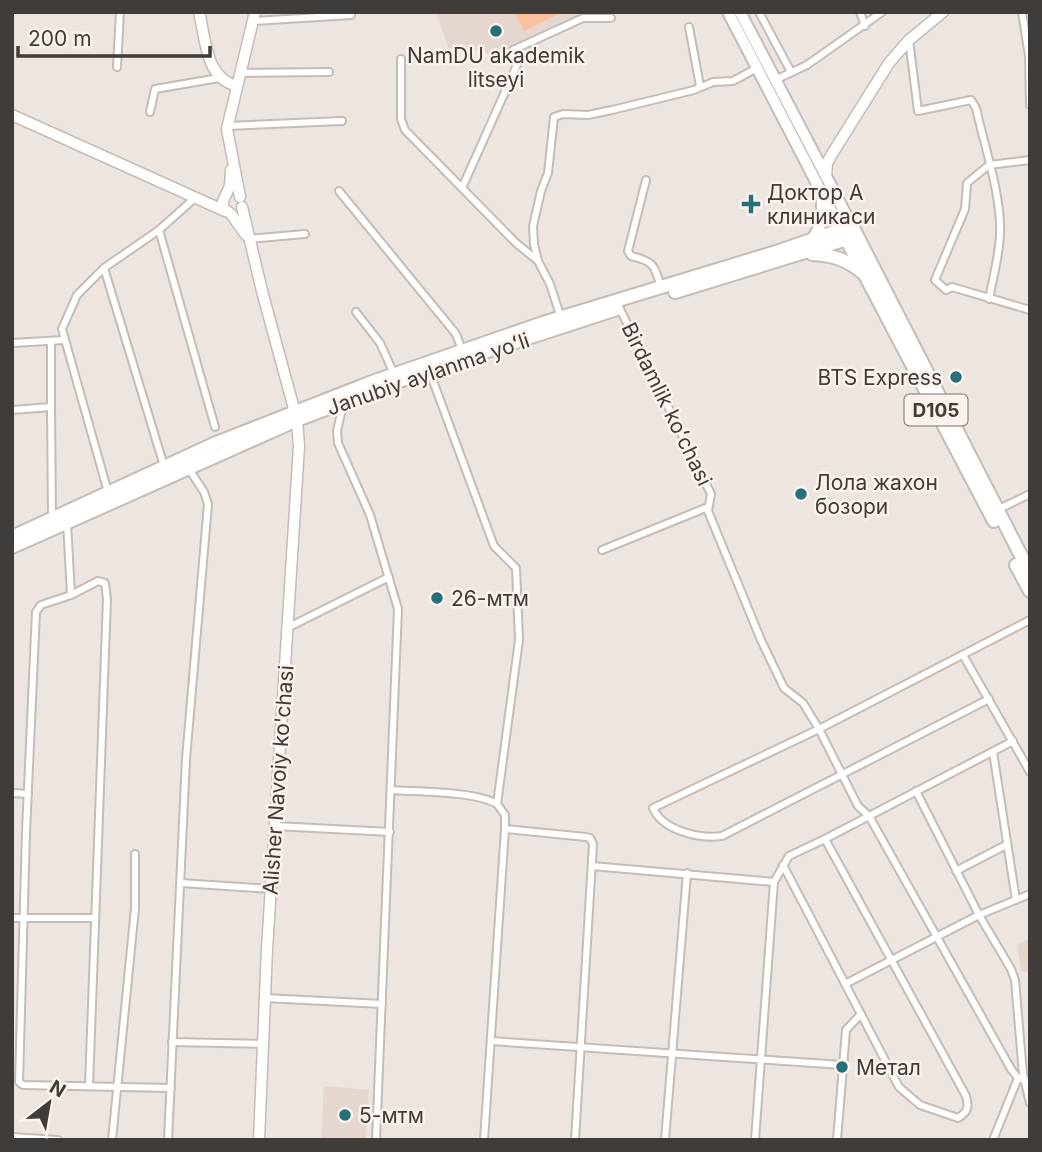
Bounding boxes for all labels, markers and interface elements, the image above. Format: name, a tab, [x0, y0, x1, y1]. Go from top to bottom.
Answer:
scale bar	[18, 14, 210, 58]
marker: NamDU akademik litseyi	[488, 23, 504, 39]
text: 200 m	[28, 26, 92, 51]
place label: NamDU akademik litseyi	[407, 43, 585, 92]
place label: Доктор А клиникаси	[767, 180, 875, 229]
marker: Доктор А клиникаси	[741, 194, 761, 214]
street label: Birdamlik koʻchasi	[617, 318, 717, 490]
street label: Janubiy aylanma yoʻli	[323, 328, 533, 420]
place label: BTS Express	[818, 365, 942, 390]
marker: BTS Express	[948, 369, 964, 385]
road number: D105	[904, 394, 968, 426]
place label: Лола жахон бозори	[815, 470, 938, 519]
marker: Лола жахон бозори	[793, 486, 809, 502]
place label: 26-мтм	[451, 586, 529, 611]
marker: 26-мтм	[429, 590, 445, 606]
street label: Alisher Navoiy ko'chasi	[258, 664, 298, 896]
place label: Метал	[856, 1055, 921, 1080]
marker: Метал	[834, 1059, 850, 1075]
north arrow	[14, 1068, 84, 1138]
text: N	[45, 1075, 70, 1102]
place label: 5-мтм	[359, 1103, 424, 1128]
marker: 5-мтм	[337, 1107, 353, 1123]

